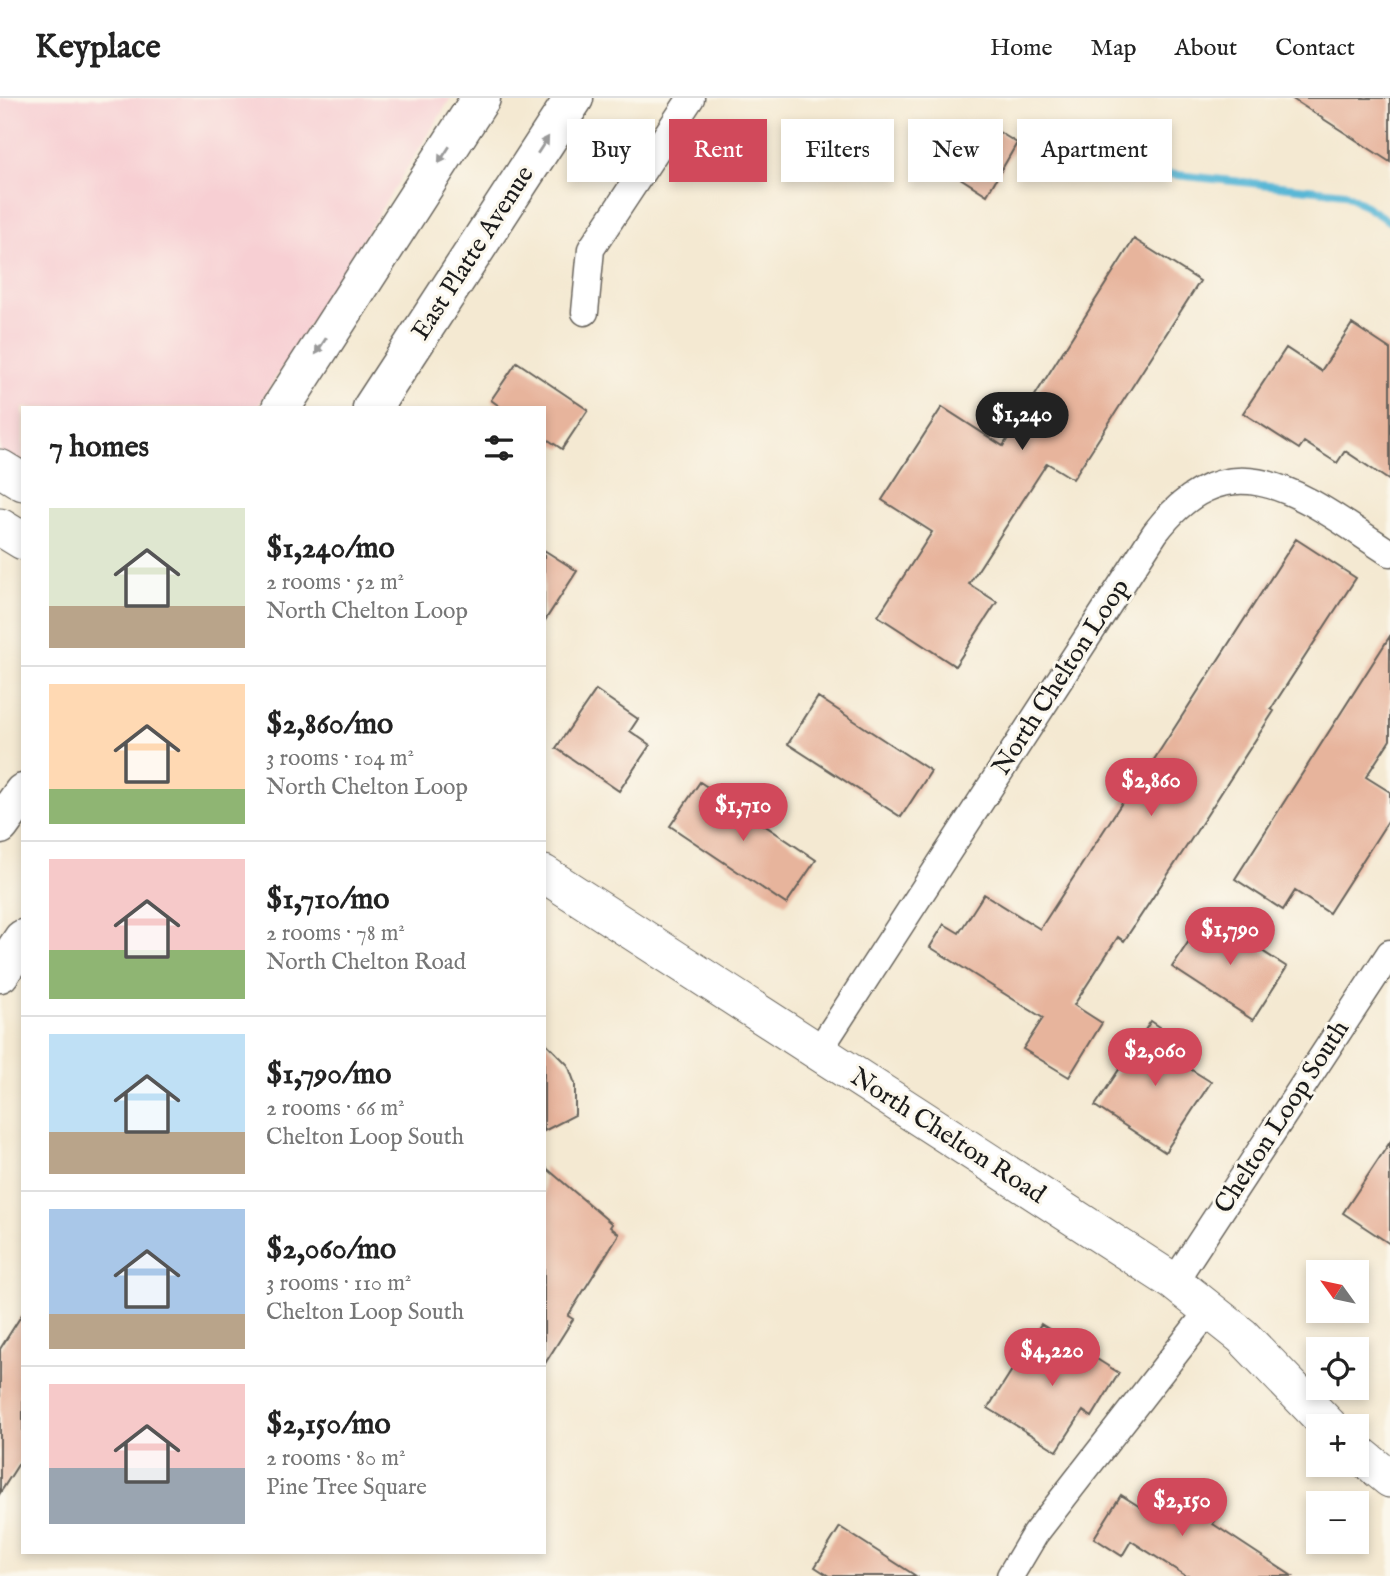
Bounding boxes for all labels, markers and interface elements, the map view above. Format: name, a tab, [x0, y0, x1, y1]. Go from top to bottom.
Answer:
text: Keyplace	[35, 27, 161, 69]
text: Home	[990, 33, 1053, 64]
text: Map	[1091, 33, 1137, 64]
text: About	[1175, 33, 1237, 64]
text: Contact	[1275, 33, 1355, 64]
chip: Buy	[567, 119, 655, 182]
chip: Rent	[669, 119, 767, 182]
chip: Filters	[781, 119, 894, 182]
chip: New	[908, 119, 1003, 182]
chip: Apartment	[1017, 119, 1172, 182]
one-way arrow	[536, 136, 550, 154]
one-way arrow	[438, 146, 451, 165]
street label: East Platte Avenue	[404, 160, 542, 346]
one-way arrow	[315, 337, 328, 356]
pin: $1,240	[965, 392, 1079, 452]
text: $1,240	[992, 400, 1052, 429]
text: 7 homes	[49, 429, 149, 467]
icon: filters	[480, 429, 518, 467]
text: $1,240/mo	[266, 530, 395, 568]
icon: home	[105, 536, 189, 620]
text: 2 rooms · 52 m²	[266, 568, 404, 597]
street label: North Chelton Loop	[985, 572, 1137, 782]
text: North Chelton Loop	[266, 597, 468, 626]
text: $2,860/mo	[266, 706, 393, 744]
icon: home	[105, 712, 189, 796]
text: 3 rooms · 104 m²	[266, 744, 414, 773]
pin: $2,860	[1094, 758, 1208, 818]
text: $2,860	[1121, 766, 1181, 795]
text: North Chelton Loop	[266, 773, 468, 802]
pin: $1,710	[686, 784, 800, 843]
text: $1,710	[715, 791, 771, 820]
text: $1,710/mo	[266, 881, 389, 919]
icon: home	[105, 887, 189, 971]
pin: $1,790	[1173, 908, 1287, 967]
text: $1,790	[1201, 915, 1259, 944]
text: 2 rooms · 78 m²	[266, 919, 405, 948]
text: North Chelton Road	[266, 948, 466, 977]
street label: Chelton Loop South	[1207, 1014, 1357, 1220]
pin: $2,060	[1098, 1028, 1212, 1088]
text: $2,060	[1124, 1036, 1186, 1065]
text: $1,790/mo	[266, 1056, 392, 1094]
street label: North Chelton Road	[844, 1061, 1052, 1211]
icon: home	[105, 1062, 189, 1146]
text: 2 rooms · 66 m²	[266, 1094, 405, 1123]
text: Chelton Loop South	[266, 1123, 464, 1152]
text: $2,060/mo	[266, 1231, 396, 1269]
icon: home	[105, 1237, 189, 1321]
north arrow	[1306, 1260, 1368, 1323]
map controls	[1306, 1260, 1369, 1554]
text: 3 rooms · 110 m²	[266, 1269, 411, 1298]
text: Chelton Loop South	[266, 1298, 464, 1327]
pin: $4,220	[995, 1328, 1109, 1388]
text: $4,220	[1020, 1336, 1084, 1365]
button: locate	[1306, 1337, 1369, 1400]
text: $2,150/mo	[266, 1406, 391, 1444]
icon: home	[105, 1412, 189, 1496]
button: +	[1306, 1414, 1369, 1477]
text: 2 rooms · 80 m²	[266, 1444, 406, 1473]
text: Pine Tree Square	[266, 1473, 427, 1502]
pin: $2,150	[1125, 1478, 1239, 1538]
text: $2,150	[1153, 1486, 1211, 1515]
button: −	[1306, 1491, 1369, 1554]

